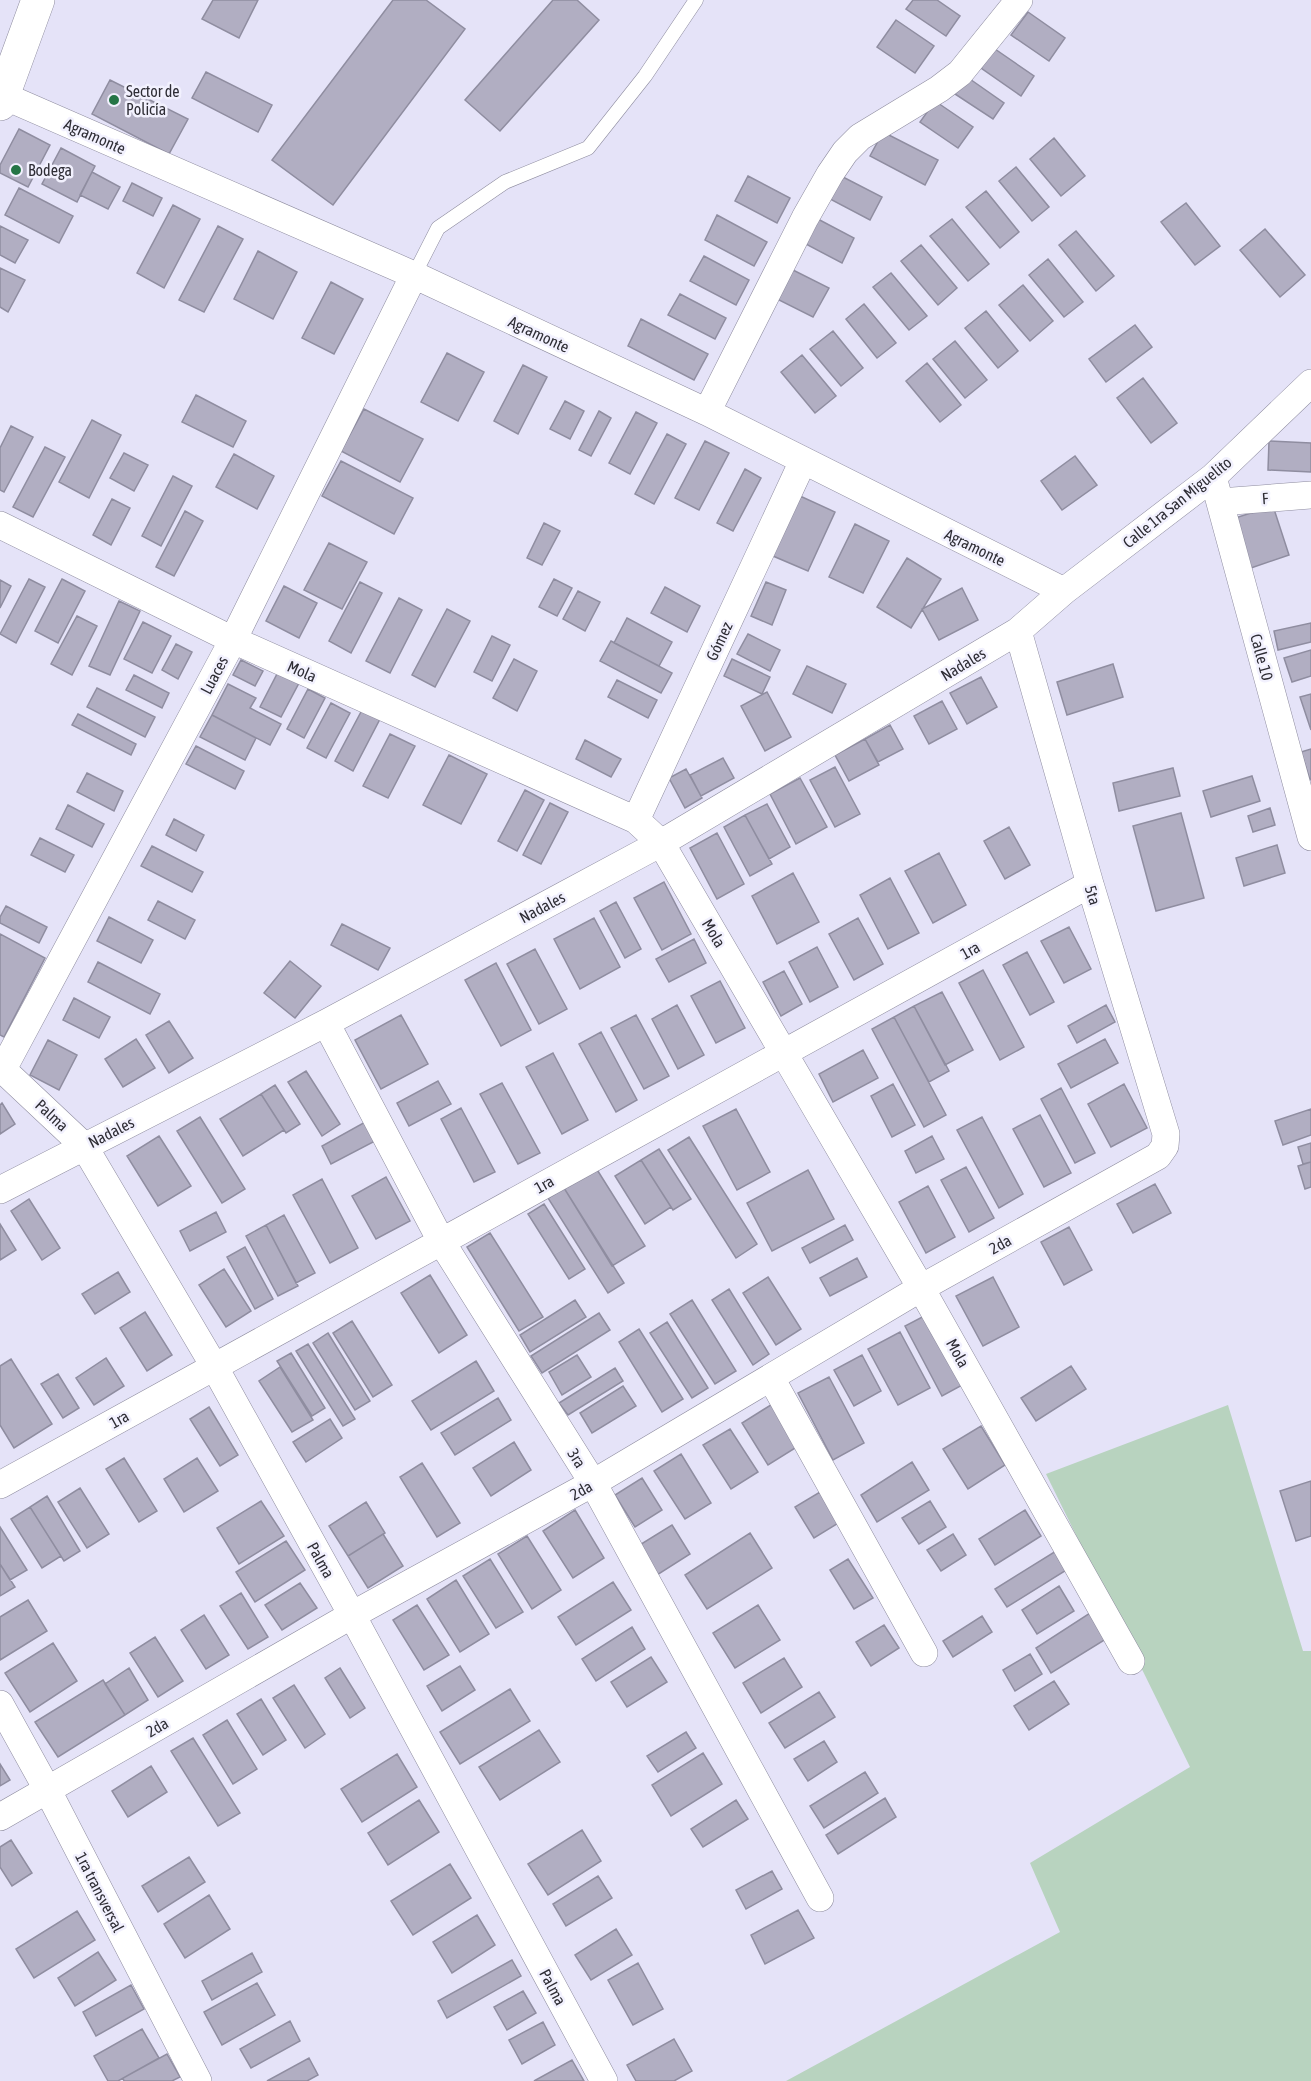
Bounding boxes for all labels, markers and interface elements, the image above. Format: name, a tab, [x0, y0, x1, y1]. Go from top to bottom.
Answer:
place label: Sector de Policía	[126, 82, 180, 118]
marker: Sector de Policía	[107, 93, 121, 107]
street label: Agramonte	[61, 115, 128, 158]
place label: Bodega	[28, 161, 72, 180]
marker: Bodega	[9, 163, 23, 177]
street label: Agramonte	[505, 312, 572, 357]
street label: Calle 1ra San Miguelito	[1119, 453, 1235, 552]
street label: F	[1261, 489, 1269, 507]
street label: Agramonte	[941, 525, 1008, 570]
street label: Gómez	[702, 619, 736, 663]
street label: Calle 10	[1247, 632, 1277, 682]
street label: Nadales	[937, 644, 989, 684]
street label: Luaces	[197, 653, 232, 697]
street label: Mola	[285, 657, 319, 685]
street label: 5ta	[1082, 883, 1104, 907]
street label: Nadales	[516, 887, 568, 926]
street label: Mola	[699, 916, 729, 950]
street label: 1ra	[957, 937, 983, 963]
street label: Palma	[32, 1095, 72, 1135]
street label: Nadales	[85, 1113, 137, 1151]
street label: 1ra	[531, 1171, 557, 1197]
street label: 2da	[986, 1231, 1014, 1257]
street label: Mola	[943, 1336, 973, 1370]
street label: 1ra	[106, 1406, 132, 1432]
street label: 3ra	[564, 1445, 590, 1471]
street label: 2da	[567, 1477, 595, 1503]
street label: Palma	[304, 1539, 338, 1581]
street label: 2da	[143, 1714, 171, 1740]
street label: 1ra transversal	[72, 1849, 128, 1936]
street label: Palma	[536, 1966, 570, 2008]

